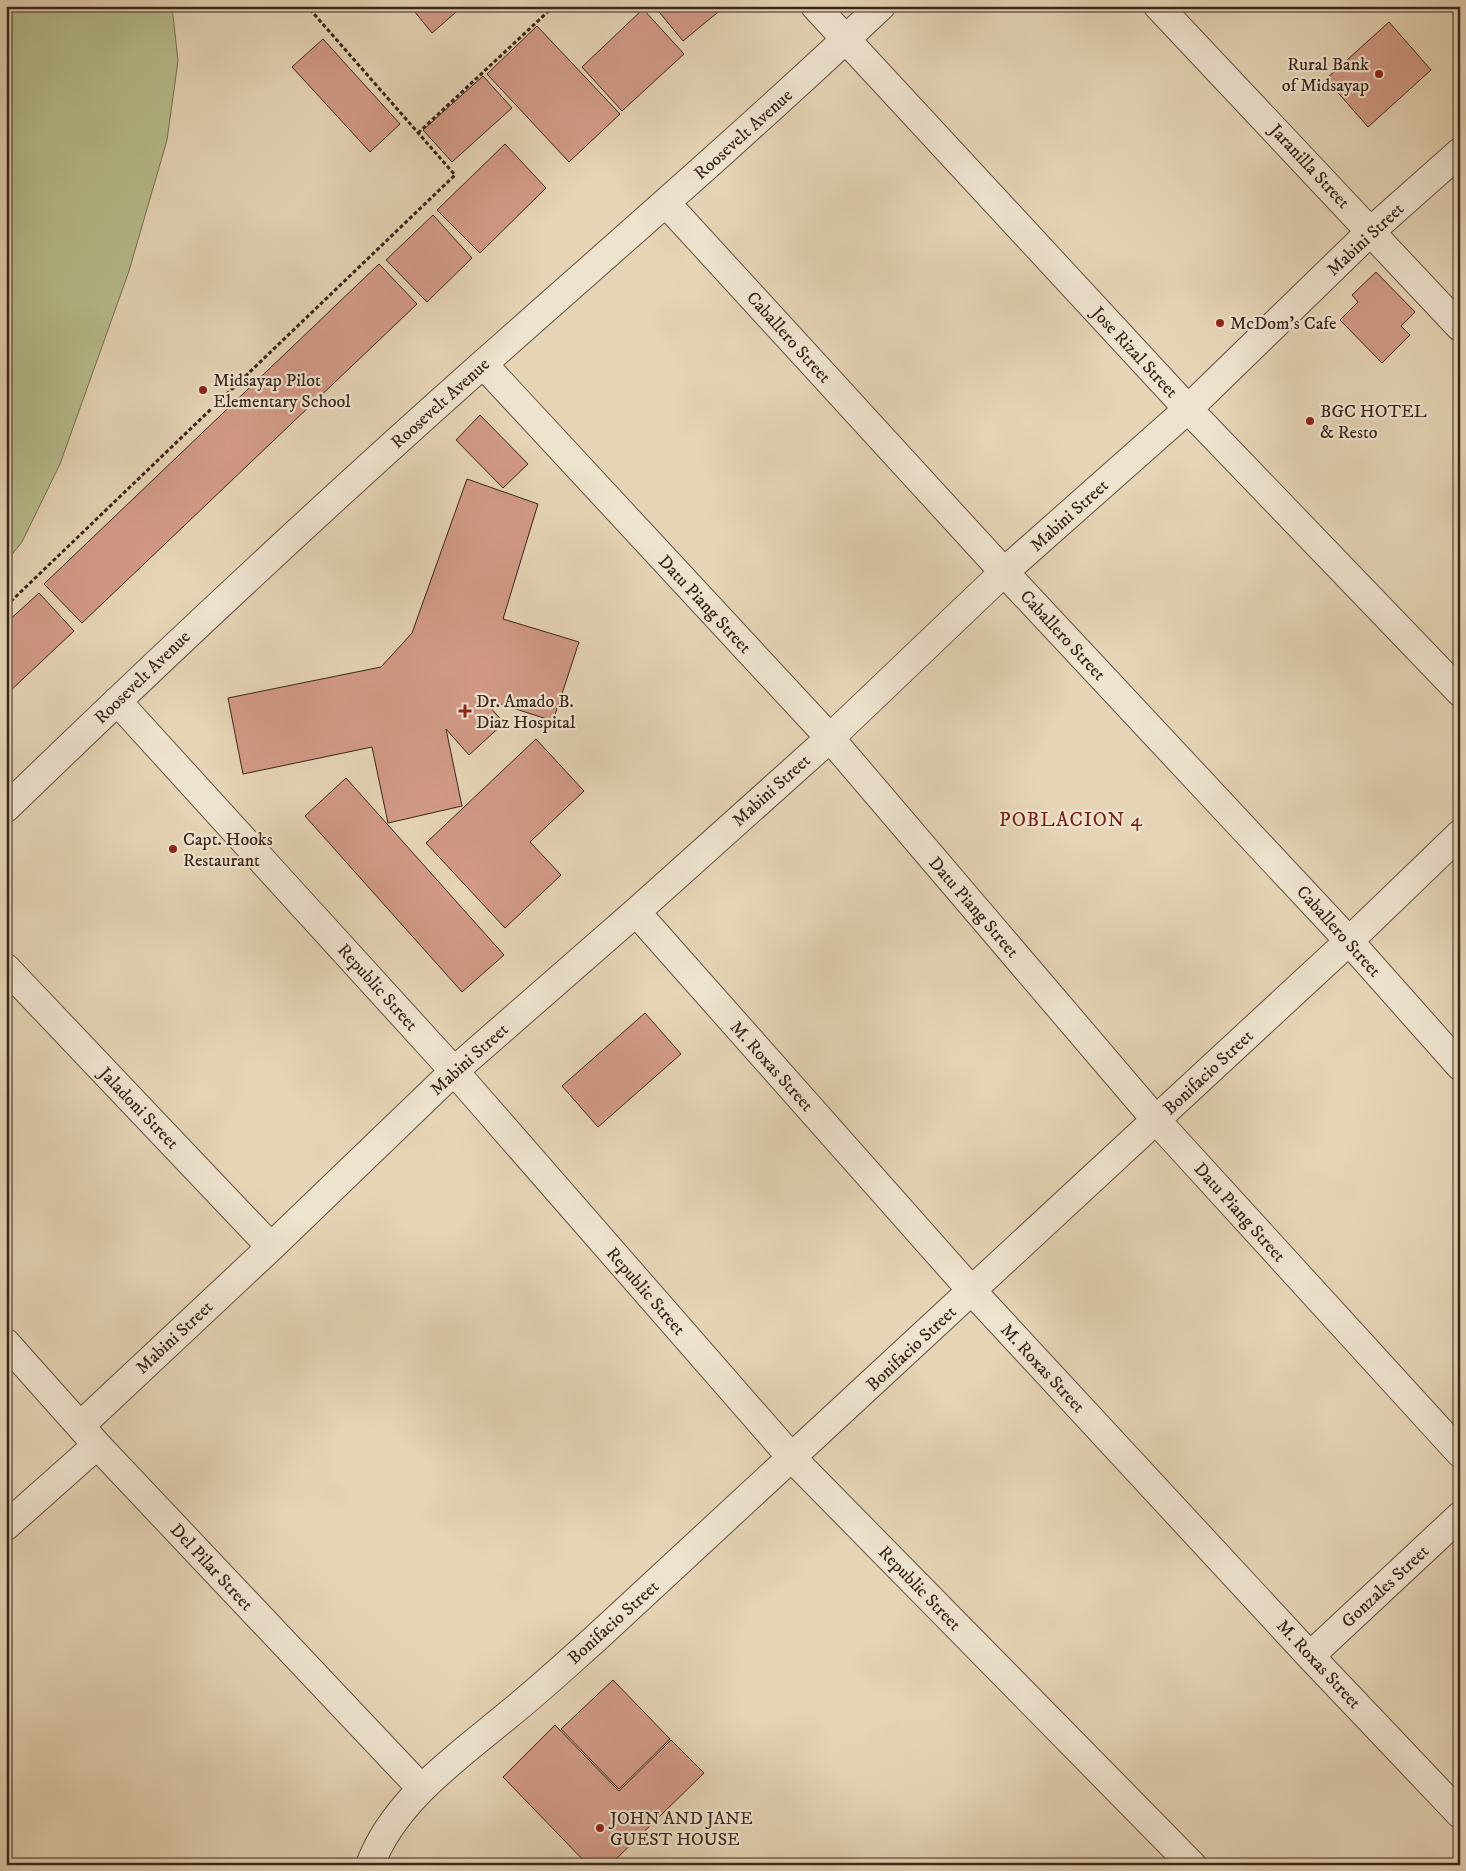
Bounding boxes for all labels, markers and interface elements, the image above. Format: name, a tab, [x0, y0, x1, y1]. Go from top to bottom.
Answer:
place label: Rural Bank of Midsayap	[1282, 54, 1369, 97]
marker: Rural Bank of Midsayap	[1373, 68, 1385, 80]
street label: Roosevelt Avenue	[690, 85, 797, 185]
street label: Jaranilla Street	[1263, 118, 1354, 214]
street label: Mabini Street	[1322, 198, 1409, 281]
street label: Caballero Street	[741, 287, 835, 388]
street label: Jose Rizal Street	[1085, 301, 1182, 403]
place label: McDom’s Cafe	[1230, 313, 1336, 335]
marker: McDom’s Cafe	[1214, 317, 1226, 329]
street label: Roosevelt Avenue	[387, 354, 494, 454]
place label: Midsayap Pilot Elementary School	[213, 370, 351, 413]
marker: Midsayap Pilot Elementary School	[197, 384, 209, 396]
place label: BGC HOTEL & Resto	[1320, 401, 1427, 444]
marker: BGC HOTEL & Resto	[1304, 415, 1316, 427]
street label: Mabini Street	[1026, 475, 1113, 557]
street label: Datu Piang Street	[653, 551, 756, 659]
street label: Caballero Street	[1015, 586, 1110, 686]
street label: Roosevelt Avenue	[90, 626, 195, 729]
place label: Dr. Amado B. Diaz Hospital	[476, 691, 576, 734]
marker: Dr. Amado B. Diaz Hospital	[458, 704, 472, 718]
street label: Mabini Street	[728, 750, 815, 832]
district label: POBLACION 4	[999, 808, 1143, 833]
place label: Capt. Hooks Restaurant	[183, 829, 273, 872]
marker: Capt. Hooks Restaurant	[167, 843, 179, 855]
street label: Datu Piang Street	[923, 853, 1023, 963]
street label: Caballero Street	[1291, 881, 1385, 982]
street label: Republic Street	[332, 940, 422, 1036]
street label: M. Roxas Street	[725, 1017, 818, 1117]
street label: Mabini Street	[426, 1019, 513, 1101]
street label: Bonifacio Street	[1159, 1025, 1258, 1120]
street label: Jaladoni Street	[92, 1062, 183, 1155]
street label: Datu Piang Street	[1189, 1158, 1290, 1267]
street label: Republic Street	[601, 1243, 690, 1340]
street label: Mabini Street	[131, 1296, 218, 1379]
street label: Bonifacio Street	[862, 1301, 961, 1396]
street label: M. Roxas Street	[995, 1319, 1089, 1418]
street label: Del Pilar Street	[165, 1519, 257, 1616]
street label: Gonzales Street	[1337, 1541, 1434, 1633]
street label: Republic Street	[873, 1542, 965, 1636]
street label: Bonifacio Street	[564, 1576, 664, 1669]
street label: M. Roxas Street	[1271, 1615, 1365, 1714]
place label: JOHN AND JANE GUEST HOUSE	[608, 1808, 753, 1851]
marker: JOHN AND JANE GUEST HOUSE	[594, 1822, 606, 1834]

